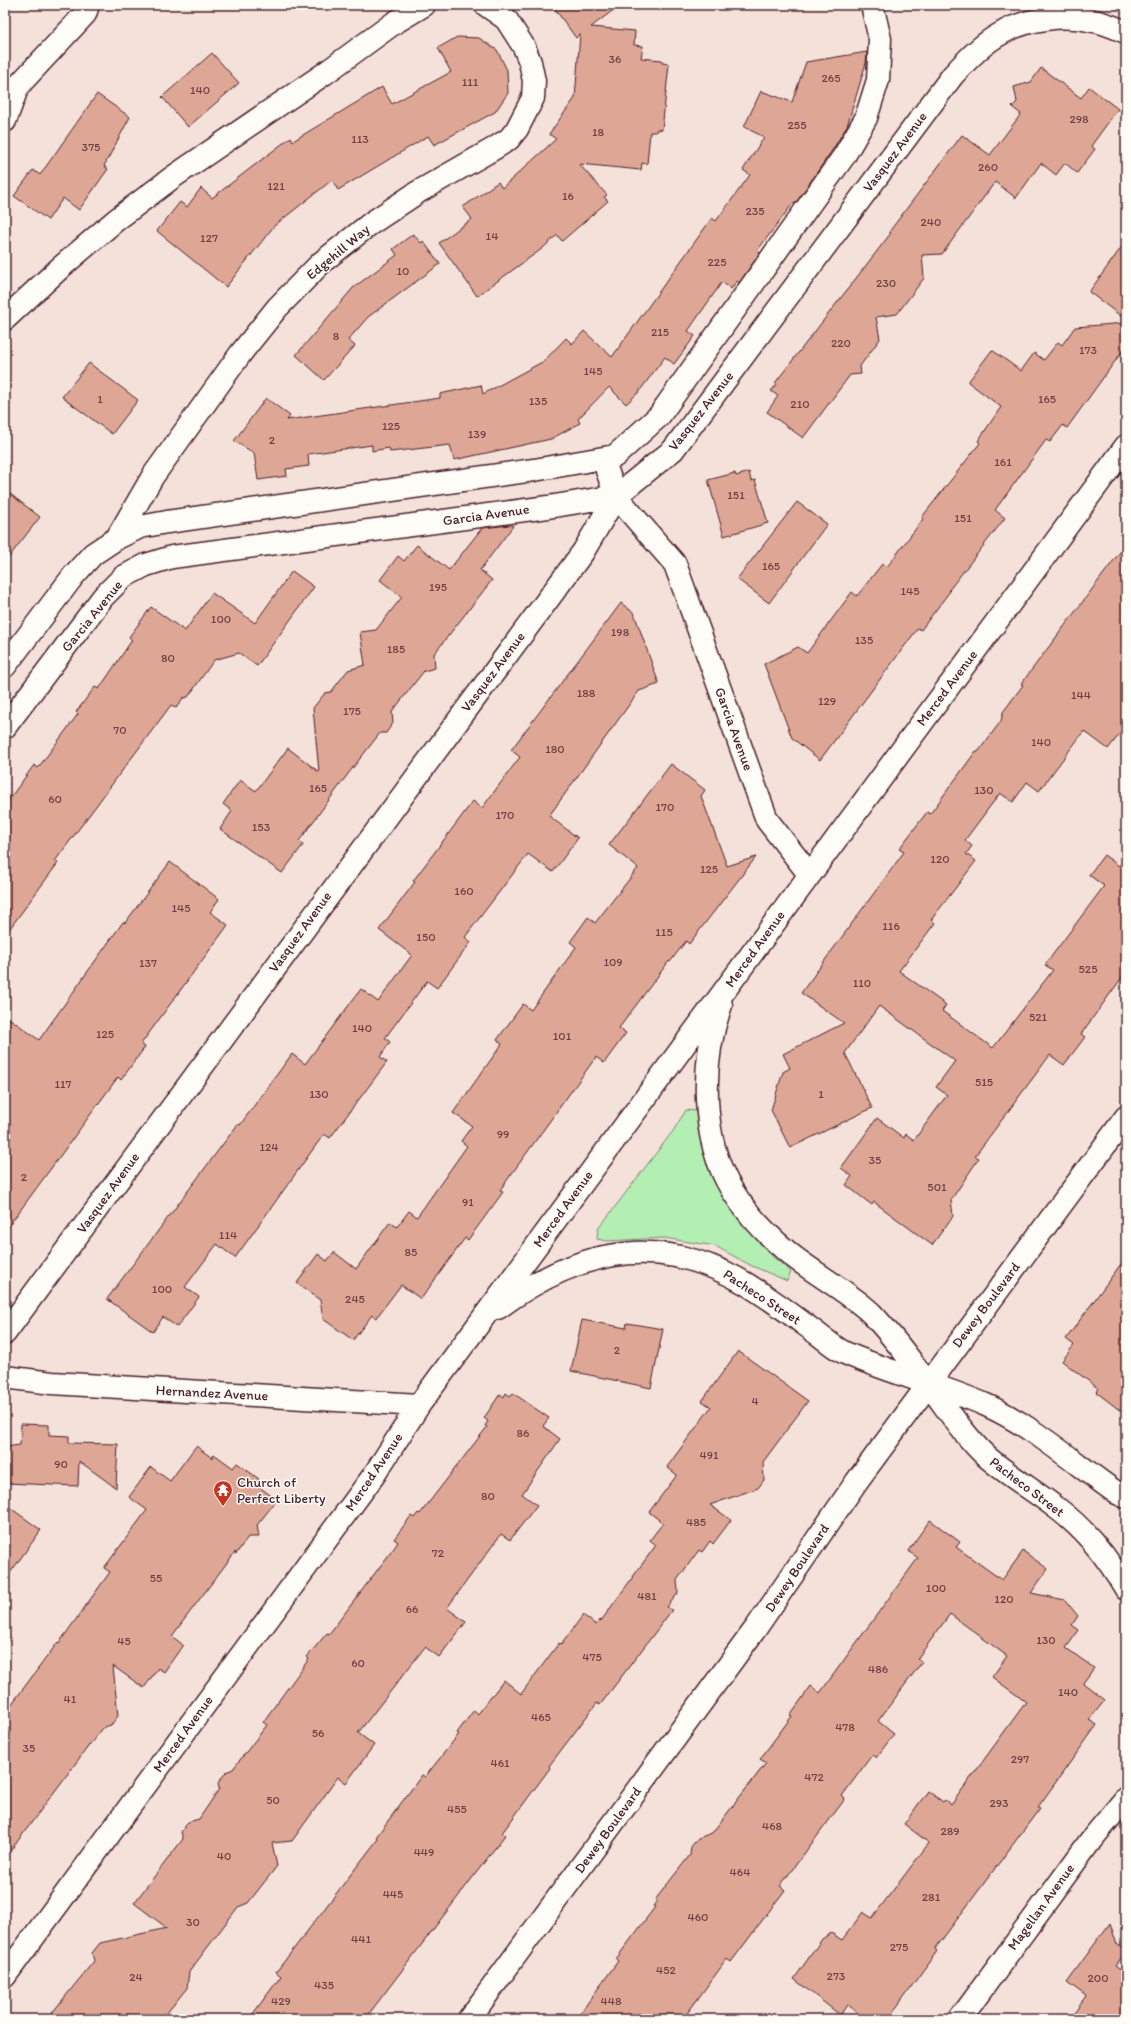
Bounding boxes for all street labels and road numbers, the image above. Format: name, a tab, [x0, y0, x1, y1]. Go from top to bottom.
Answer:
street label: Vasquez Avenue	[859, 108, 931, 196]
street label: Edgehill Way	[303, 220, 373, 283]
street label: Vasquez Avenue	[665, 368, 737, 454]
street label: Garcia Avenue	[442, 500, 531, 529]
street label: Garcia Avenue	[58, 577, 126, 655]
street label: Vasquez Avenue	[457, 628, 529, 716]
street label: Merced Avenue	[913, 646, 981, 729]
street label: Garcia Avenue	[711, 685, 757, 773]
street label: Vasquez Avenue	[265, 888, 335, 976]
street label: Merced Avenue	[721, 907, 789, 991]
street label: Vasquez Avenue	[73, 1149, 143, 1237]
street label: Merced Avenue	[529, 1167, 597, 1251]
street label: Dewey Boulevard	[948, 1259, 1024, 1351]
street label: Pacheco Street	[720, 1266, 804, 1328]
street label: Hernandez Avenue	[155, 1382, 269, 1404]
street label: Merced Avenue	[342, 1429, 407, 1514]
street label: Pacheco Street	[986, 1453, 1068, 1521]
street label: Dewey Boulevard	[761, 1520, 833, 1615]
street label: Merced Avenue	[149, 1692, 217, 1776]
street label: Dewey Boulevard	[571, 1783, 645, 1877]
street label: Magellan Avenue	[1004, 1860, 1078, 1954]

